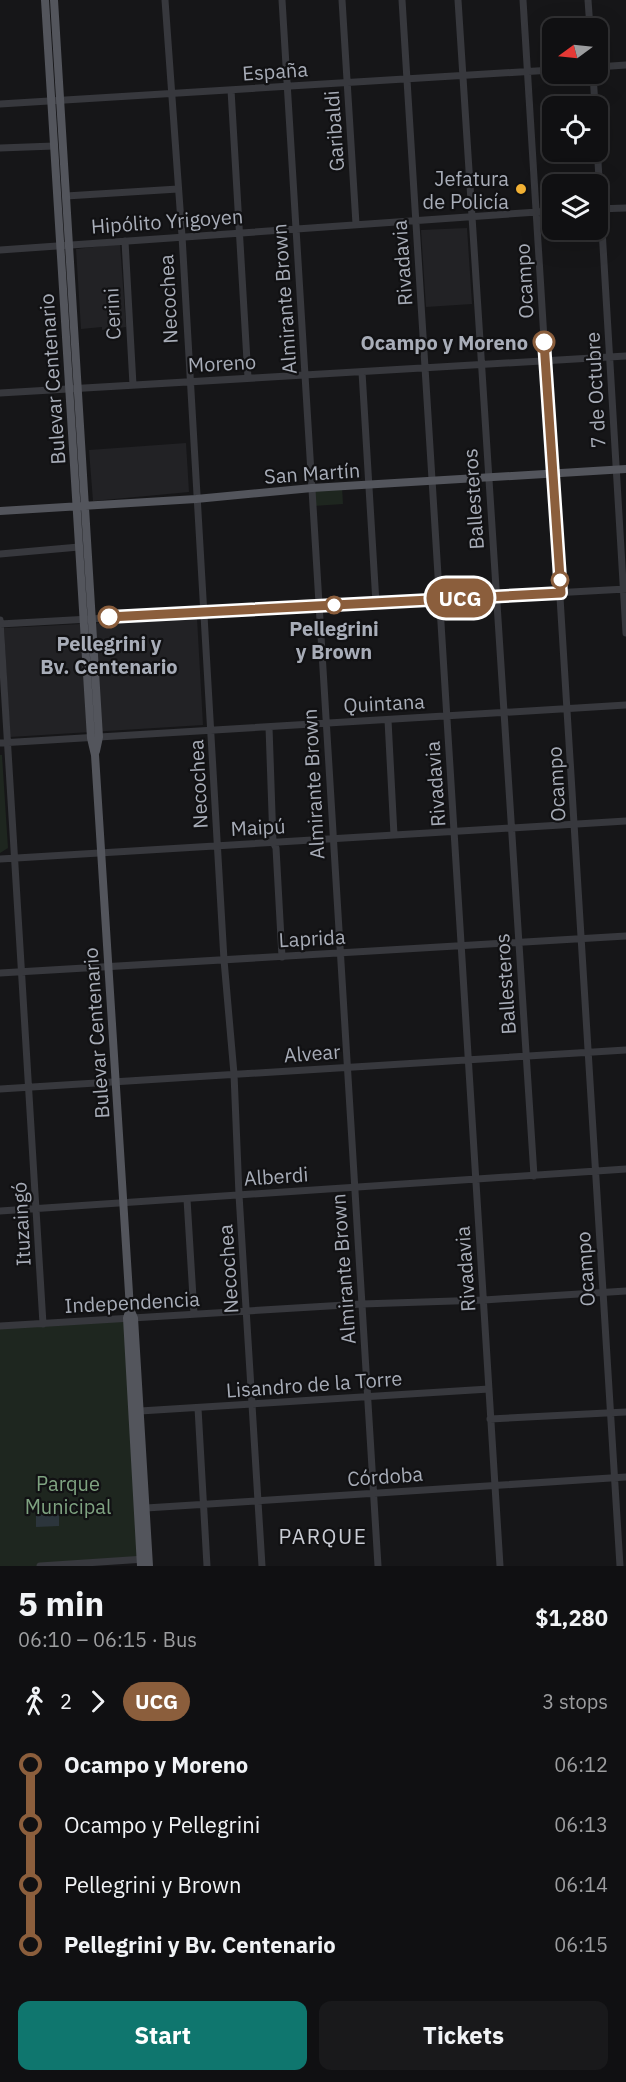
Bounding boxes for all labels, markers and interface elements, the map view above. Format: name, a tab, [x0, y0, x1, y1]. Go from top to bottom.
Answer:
north arrow	[542, 18, 608, 84]
map controls	[542, 18, 608, 240]
street label: España	[241, 55, 309, 87]
street label: Garibaldi	[318, 90, 350, 172]
button: locate	[542, 96, 608, 162]
place label: Jefatura de Policía	[423, 165, 509, 215]
button: layers	[542, 174, 608, 240]
marker: Jefatura de Policía	[514, 182, 528, 196]
street label: Hipólito Yrigoyen	[90, 202, 244, 240]
street label: Rivadavia	[386, 219, 418, 307]
street label: Almirante Brown	[265, 223, 303, 375]
street label: Ocampo	[509, 243, 539, 319]
street label: Necochea	[152, 253, 184, 344]
street label: Cerini	[97, 287, 127, 341]
street label: Bulevar Centenario	[33, 293, 71, 465]
place label: Ocampo y Moreno	[360, 329, 528, 356]
marker: Ocampo y Moreno	[533, 331, 555, 353]
street label: 7 de Octubre	[578, 331, 612, 449]
street label: Moreno	[187, 348, 257, 378]
street label: Ballesteros	[456, 448, 490, 550]
street label: San Martín	[263, 456, 361, 490]
unlabelled marker	[551, 571, 569, 589]
line badge: UCG	[426, 578, 494, 618]
text: UCG	[438, 584, 482, 612]
marker: Pellegrini y Brown	[325, 596, 343, 614]
marker: Pellegrini y Bv. Centenario	[98, 606, 120, 628]
place label: Pellegrini y Brown	[289, 615, 379, 665]
place label: Pellegrini y Bv. Centenario	[40, 630, 178, 680]
street label: Quintana	[343, 687, 426, 719]
street label: Almirante Brown	[296, 708, 330, 860]
street label: Necochea	[182, 738, 214, 829]
street label: Rivadavia	[419, 740, 451, 828]
street label: Ocampo	[541, 746, 571, 822]
street label: Maipú	[230, 812, 286, 842]
street label: Laprida	[278, 923, 346, 953]
street label: Ballesteros	[488, 933, 522, 1035]
street label: Bulevar Centenario	[77, 947, 115, 1119]
street label: Alvear	[283, 1038, 341, 1068]
street label: Alberdi	[243, 1160, 309, 1192]
street label: Ituzaingó	[5, 1181, 37, 1267]
street label: Almirante Brown	[324, 1193, 362, 1345]
street label: Necochea	[211, 1223, 245, 1315]
street label: Rivadavia	[449, 1225, 481, 1313]
street label: Ocampo	[569, 1231, 601, 1307]
street label: Independencia	[64, 1285, 201, 1319]
street label: Lisandro de la Torre	[225, 1364, 403, 1404]
street label: Córdoba	[346, 1460, 424, 1492]
park label: Parque Municipal	[25, 1470, 111, 1520]
district label: PARQUE	[279, 1522, 367, 1550]
text: 5 min	[18, 1582, 104, 1625]
text: $1,280	[535, 1603, 608, 1632]
text: 06:10 – 06:15 · Bus	[18, 1626, 197, 1653]
icon: walk	[18, 1685, 51, 1718]
icon: forward	[81, 1685, 114, 1718]
text: UCG	[135, 1687, 178, 1715]
text: 2	[60, 1688, 72, 1715]
text: 3 stops	[542, 1688, 608, 1715]
text: Ocampo y Moreno	[64, 1750, 248, 1779]
text: 06:12	[554, 1751, 608, 1778]
text: Ocampo y Pellegrini	[64, 1810, 260, 1839]
text: 06:13	[554, 1811, 608, 1838]
text: Pellegrini y Brown	[64, 1870, 241, 1899]
text: 06:14	[554, 1871, 608, 1898]
text: Pellegrini y Bv. Centenario	[64, 1930, 336, 1959]
text: 06:15	[554, 1931, 608, 1958]
button: Start	[18, 2001, 307, 2070]
button: Tickets	[319, 2001, 608, 2070]

